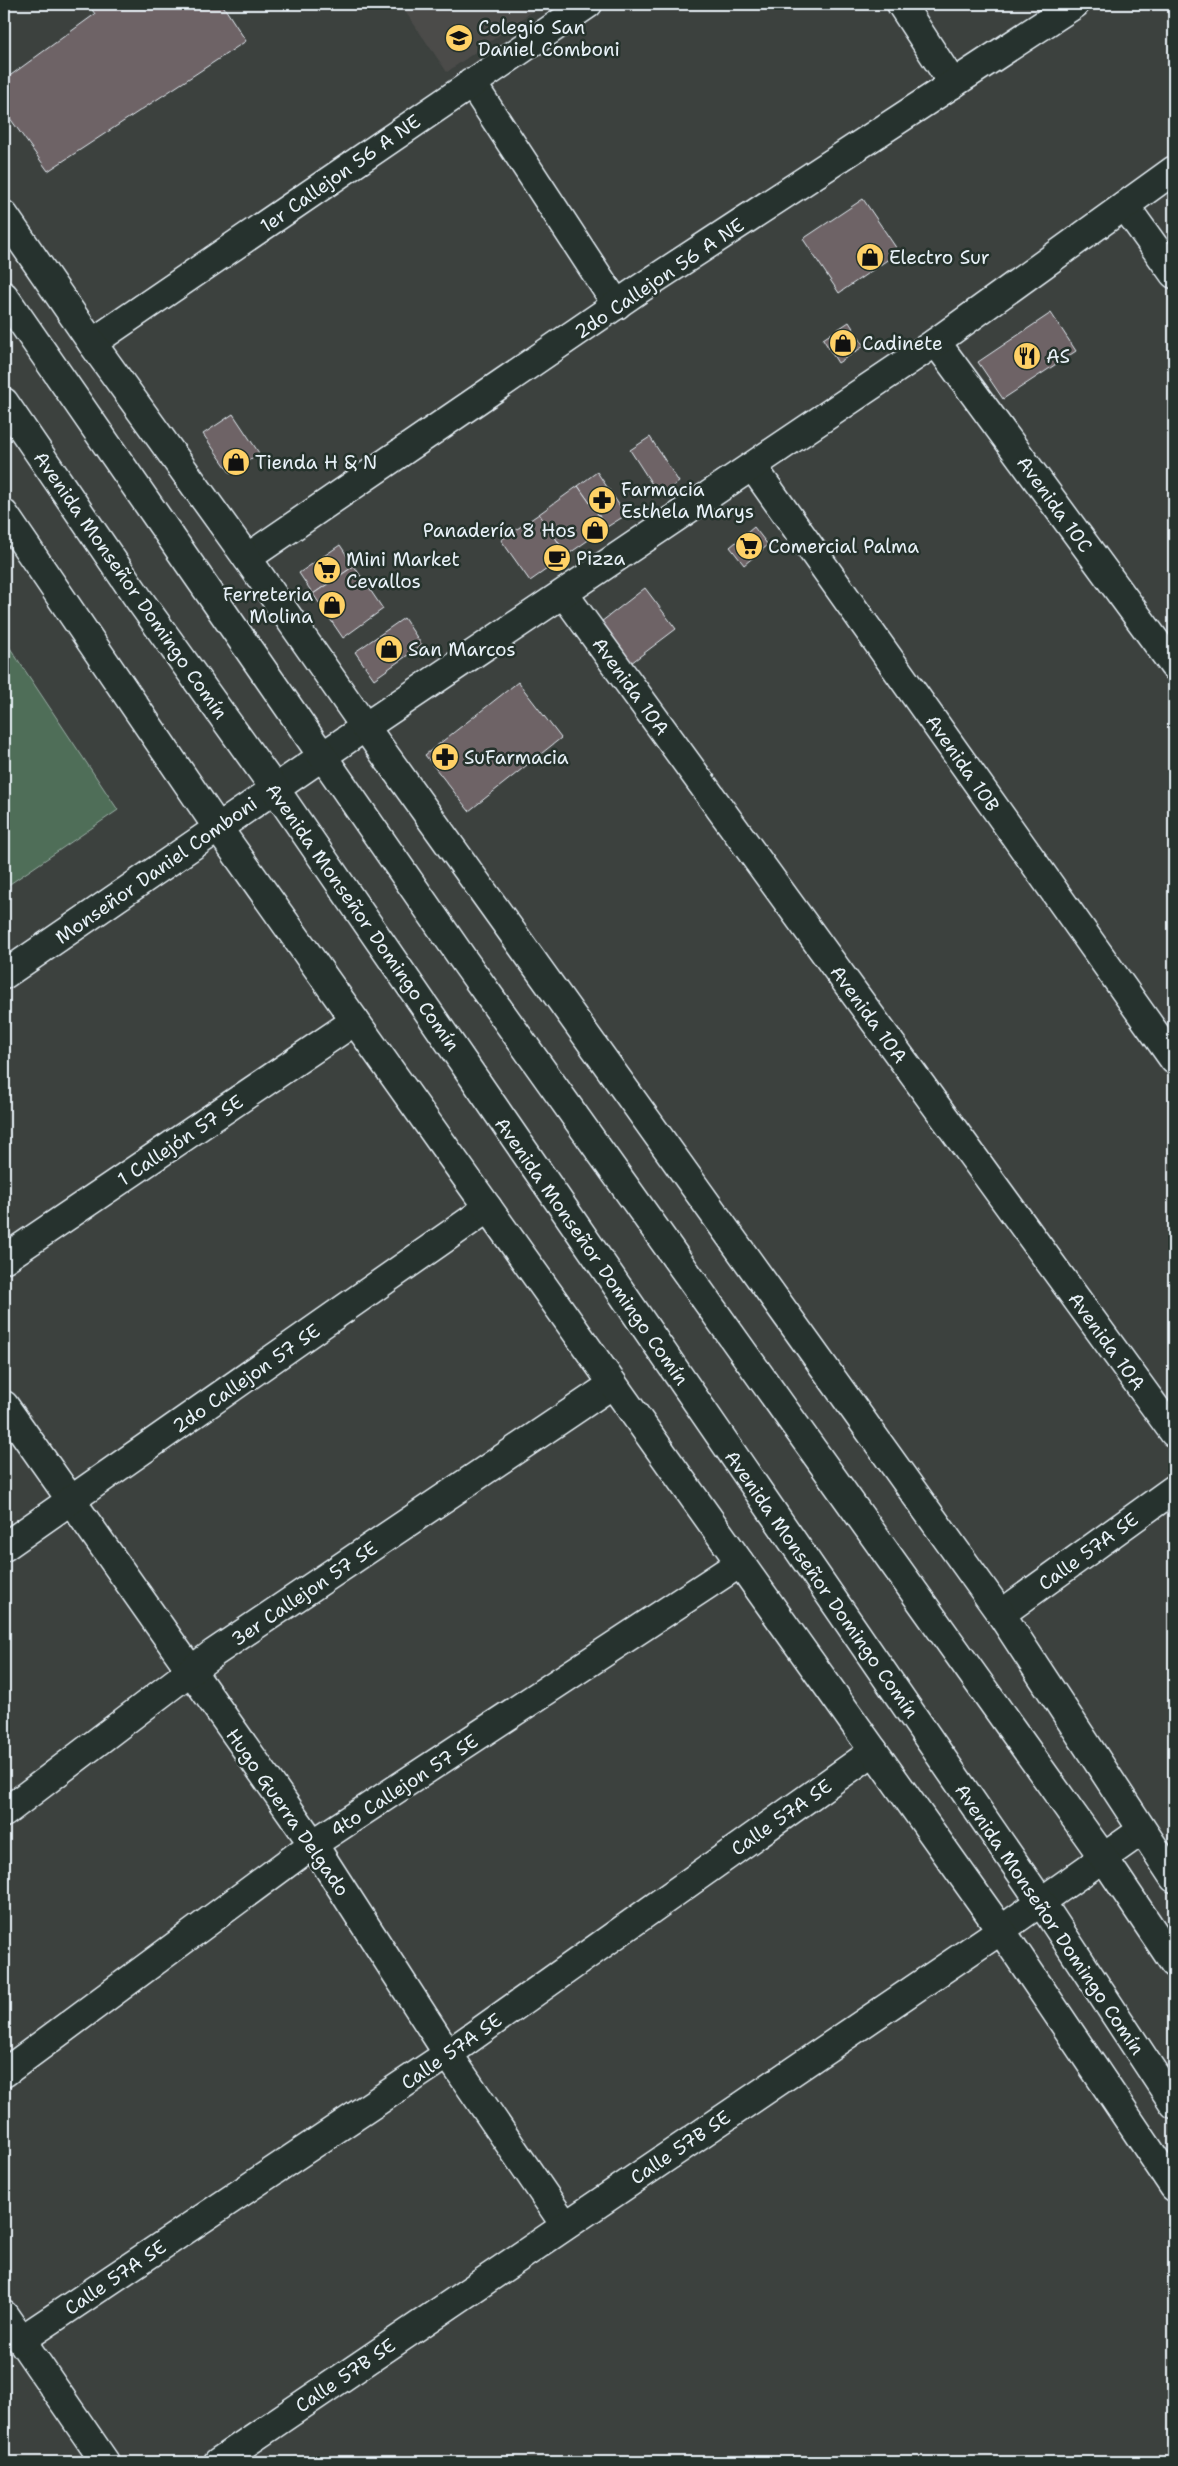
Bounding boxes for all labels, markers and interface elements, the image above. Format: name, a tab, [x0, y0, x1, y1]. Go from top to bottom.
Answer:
place label: Colegio San Daniel Comboni	[478, 15, 620, 62]
school or university icon: Colegio San Daniel Comboni	[444, 23, 474, 53]
street label: 1er Callejon 56 A NE	[255, 109, 425, 238]
street label: 2do Callejon 56 A NE	[570, 212, 749, 345]
shop icon: Electro Sur	[855, 242, 885, 272]
place label: Electro Sur	[889, 245, 990, 270]
shop icon: Cadinete	[828, 328, 858, 358]
place label: Cadinete	[862, 331, 943, 356]
restaurant icon: AS	[1012, 341, 1042, 371]
place label: AS	[1046, 344, 1070, 369]
street label: Avenida Monseñor Domingo Comín	[28, 446, 233, 724]
shop icon: Tienda H & N	[221, 447, 251, 477]
place label: Tienda H & N	[255, 450, 377, 475]
street label: Avenida 10C	[1011, 451, 1098, 557]
place label: Farmacia Esthela Marys	[621, 477, 754, 524]
pharmacy icon: Farmacia Esthela Marys	[587, 485, 617, 515]
shop icon: Panadería 8 Hos	[580, 515, 610, 545]
place label: Panadería 8 Hos	[423, 518, 576, 543]
supermarket icon: Comercial Palma	[734, 531, 764, 561]
place label: Comercial Palma	[768, 534, 919, 559]
cafe icon: Pizza	[542, 543, 572, 573]
place label: Pizza	[576, 546, 626, 571]
place label: Mini Market Cevallos	[346, 547, 460, 594]
supermarket icon: Mini Market Cevallos	[312, 555, 342, 585]
place label: Ferreteria Molina	[223, 582, 313, 629]
shop icon: Ferreteria Molina	[317, 590, 347, 620]
street label: Avenida 10A	[587, 632, 675, 740]
shop icon: San Marcos	[374, 634, 404, 664]
place label: San Marcos	[408, 637, 516, 662]
street label: Avenida 10B	[920, 710, 1005, 817]
pharmacy icon: SuFarmacia	[430, 742, 460, 772]
place label: SuFarmacia	[464, 745, 569, 770]
street label: Avenida Monseñor Domingo Comín	[260, 778, 465, 1056]
street label: Monseñor Daniel Comboni	[50, 791, 262, 950]
street label: Avenida 10A	[825, 960, 913, 1068]
street label: 1 Callejón 57 SE	[113, 1089, 248, 1192]
street label: Avenida Monseñor Domingo Comín	[489, 1112, 694, 1390]
street label: Avenida 10A	[1063, 1287, 1151, 1395]
street label: 2do Callejon 57 SE	[168, 1318, 325, 1439]
street label: Avenida Monseñor Domingo Comín	[719, 1445, 924, 1723]
street label: Calle 57A SE	[1033, 1507, 1143, 1596]
street label: 3er Callejon 57 SE	[226, 1535, 382, 1652]
street label: Hugo Guerra Delgado	[220, 1724, 355, 1901]
street label: 4to Callejon 57 SE	[326, 1728, 483, 1843]
street label: Calle 57A SE	[726, 1773, 837, 1861]
street label: Avenida Monseñor Domingo Comín	[949, 1779, 1150, 2060]
street label: Calle 57A SE	[396, 2007, 507, 2095]
street label: Calle 57B SE	[625, 2105, 735, 2190]
street label: Calle 57A SE	[60, 2234, 171, 2321]
street label: Calle 57B SE	[290, 2333, 400, 2418]

